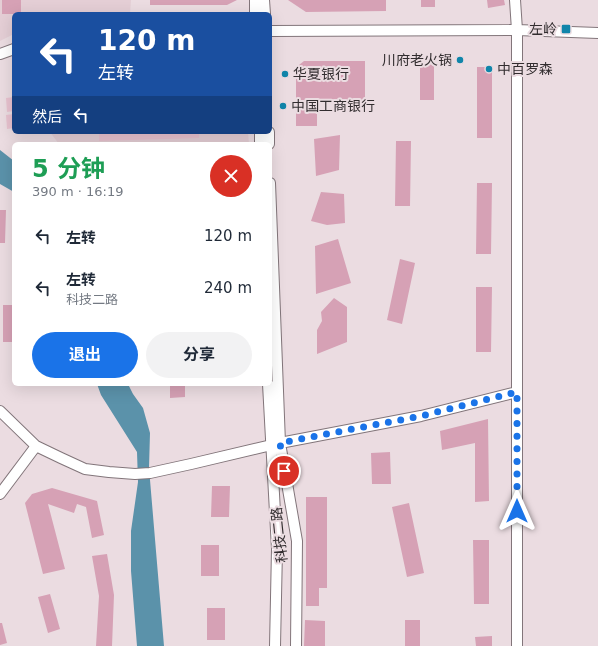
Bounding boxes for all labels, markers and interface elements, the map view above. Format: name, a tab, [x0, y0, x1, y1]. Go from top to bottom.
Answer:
place label: 左岭	[529, 21, 557, 37]
marker: 左岭	[560, 23, 572, 35]
text: 120 m	[98, 24, 195, 57]
icon: left	[32, 28, 84, 80]
place label: 川府老火锅	[382, 52, 452, 68]
marker: 川府老火锅	[455, 55, 465, 65]
place label: 中百罗森	[497, 61, 553, 77]
text: 左转	[98, 62, 134, 83]
marker: 中百罗森	[484, 64, 494, 74]
place label: 华夏银行	[293, 66, 349, 82]
marker: 华夏银行	[280, 69, 290, 79]
place label: 中国工商银行	[291, 98, 375, 114]
marker: 中国工商银行	[278, 101, 288, 111]
icon: left	[70, 104, 92, 126]
text: 然后	[32, 108, 62, 126]
text: 5 分钟	[32, 155, 105, 183]
button: close	[210, 155, 252, 197]
text: 390 m · 16:19	[32, 184, 123, 199]
icon: left	[32, 225, 54, 247]
text: 120 m	[204, 227, 252, 245]
text: 左转	[66, 229, 96, 247]
text: 左转	[66, 271, 96, 289]
icon: left	[32, 277, 54, 299]
text: 240 m	[204, 279, 252, 297]
text: 科技二路	[66, 292, 118, 307]
button: 退出	[32, 332, 138, 378]
button: 分享	[146, 332, 252, 378]
pin	[267, 454, 301, 488]
icon: arrive	[273, 460, 295, 482]
position arrow	[496, 490, 538, 532]
street label: 科技二路	[268, 506, 290, 564]

